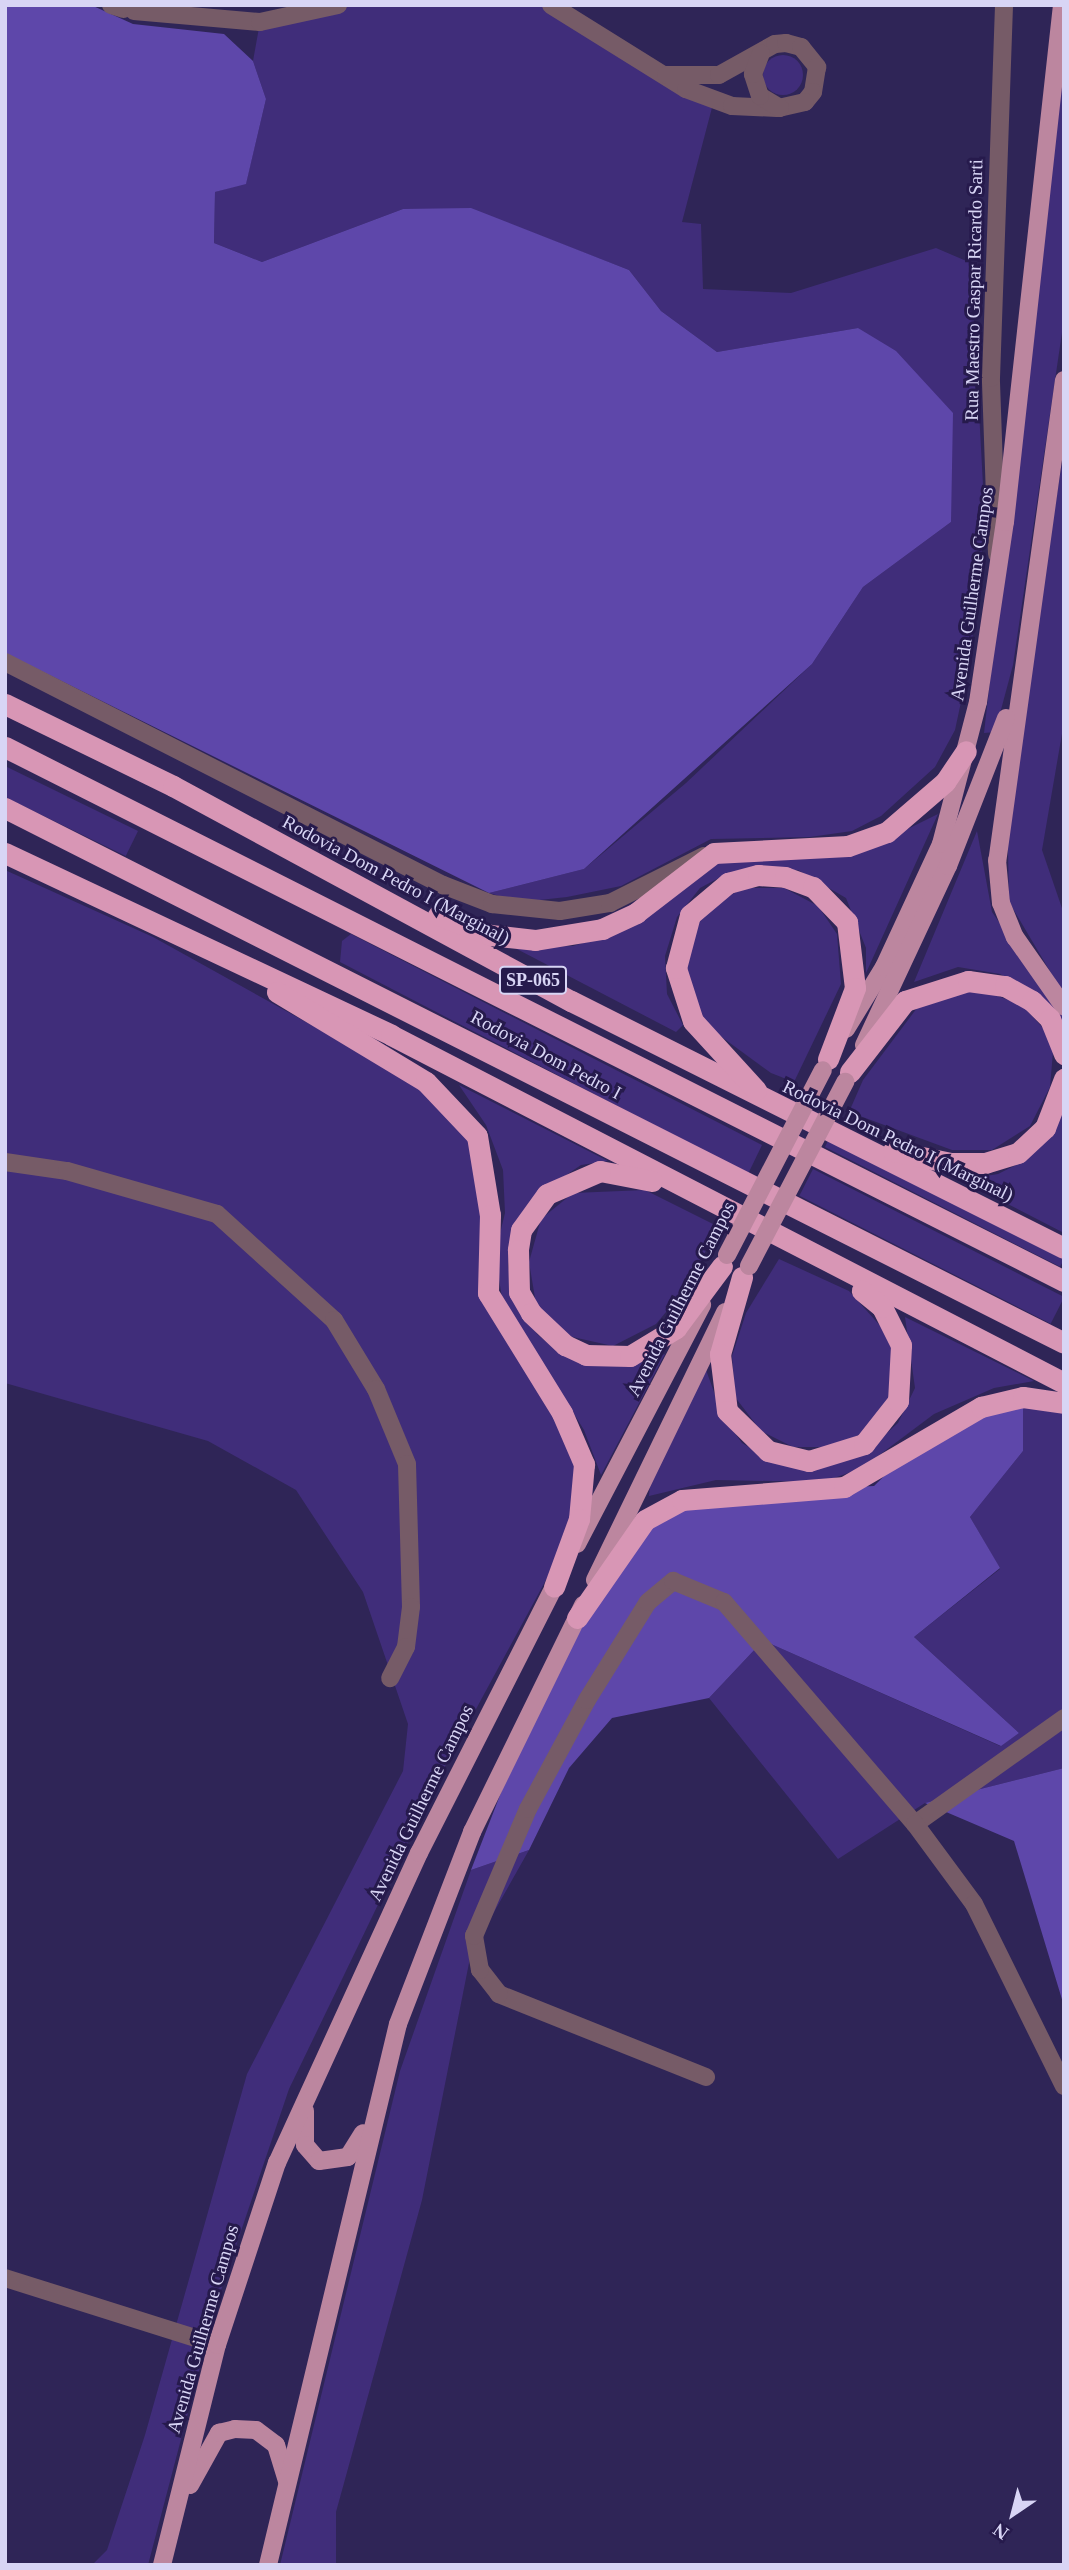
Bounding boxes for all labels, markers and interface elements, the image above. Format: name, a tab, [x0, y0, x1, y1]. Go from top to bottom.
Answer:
street label: Rua Maestro Gaspar Ricardo Sarti	[960, 159, 988, 421]
street label: Avenida Guilherme Campos	[946, 485, 998, 703]
street label: Rodovia Dom Pedro I (Marginal)	[279, 810, 513, 950]
road number: SP-065	[498, 965, 568, 995]
street label: Rodovia Dom Pedro I	[467, 1006, 625, 1104]
street label: Rodovia Dom Pedro I (Marginal)	[779, 1075, 1017, 1207]
street label: Avenida Guilherme Campos	[622, 1198, 740, 1400]
street label: Avenida Guilherme Campos	[363, 1701, 479, 1905]
street label: Avenida Guilherme Campos	[162, 2222, 244, 2436]
north arrow	[978, 2479, 1048, 2549]
text: N	[989, 2519, 1012, 2544]

